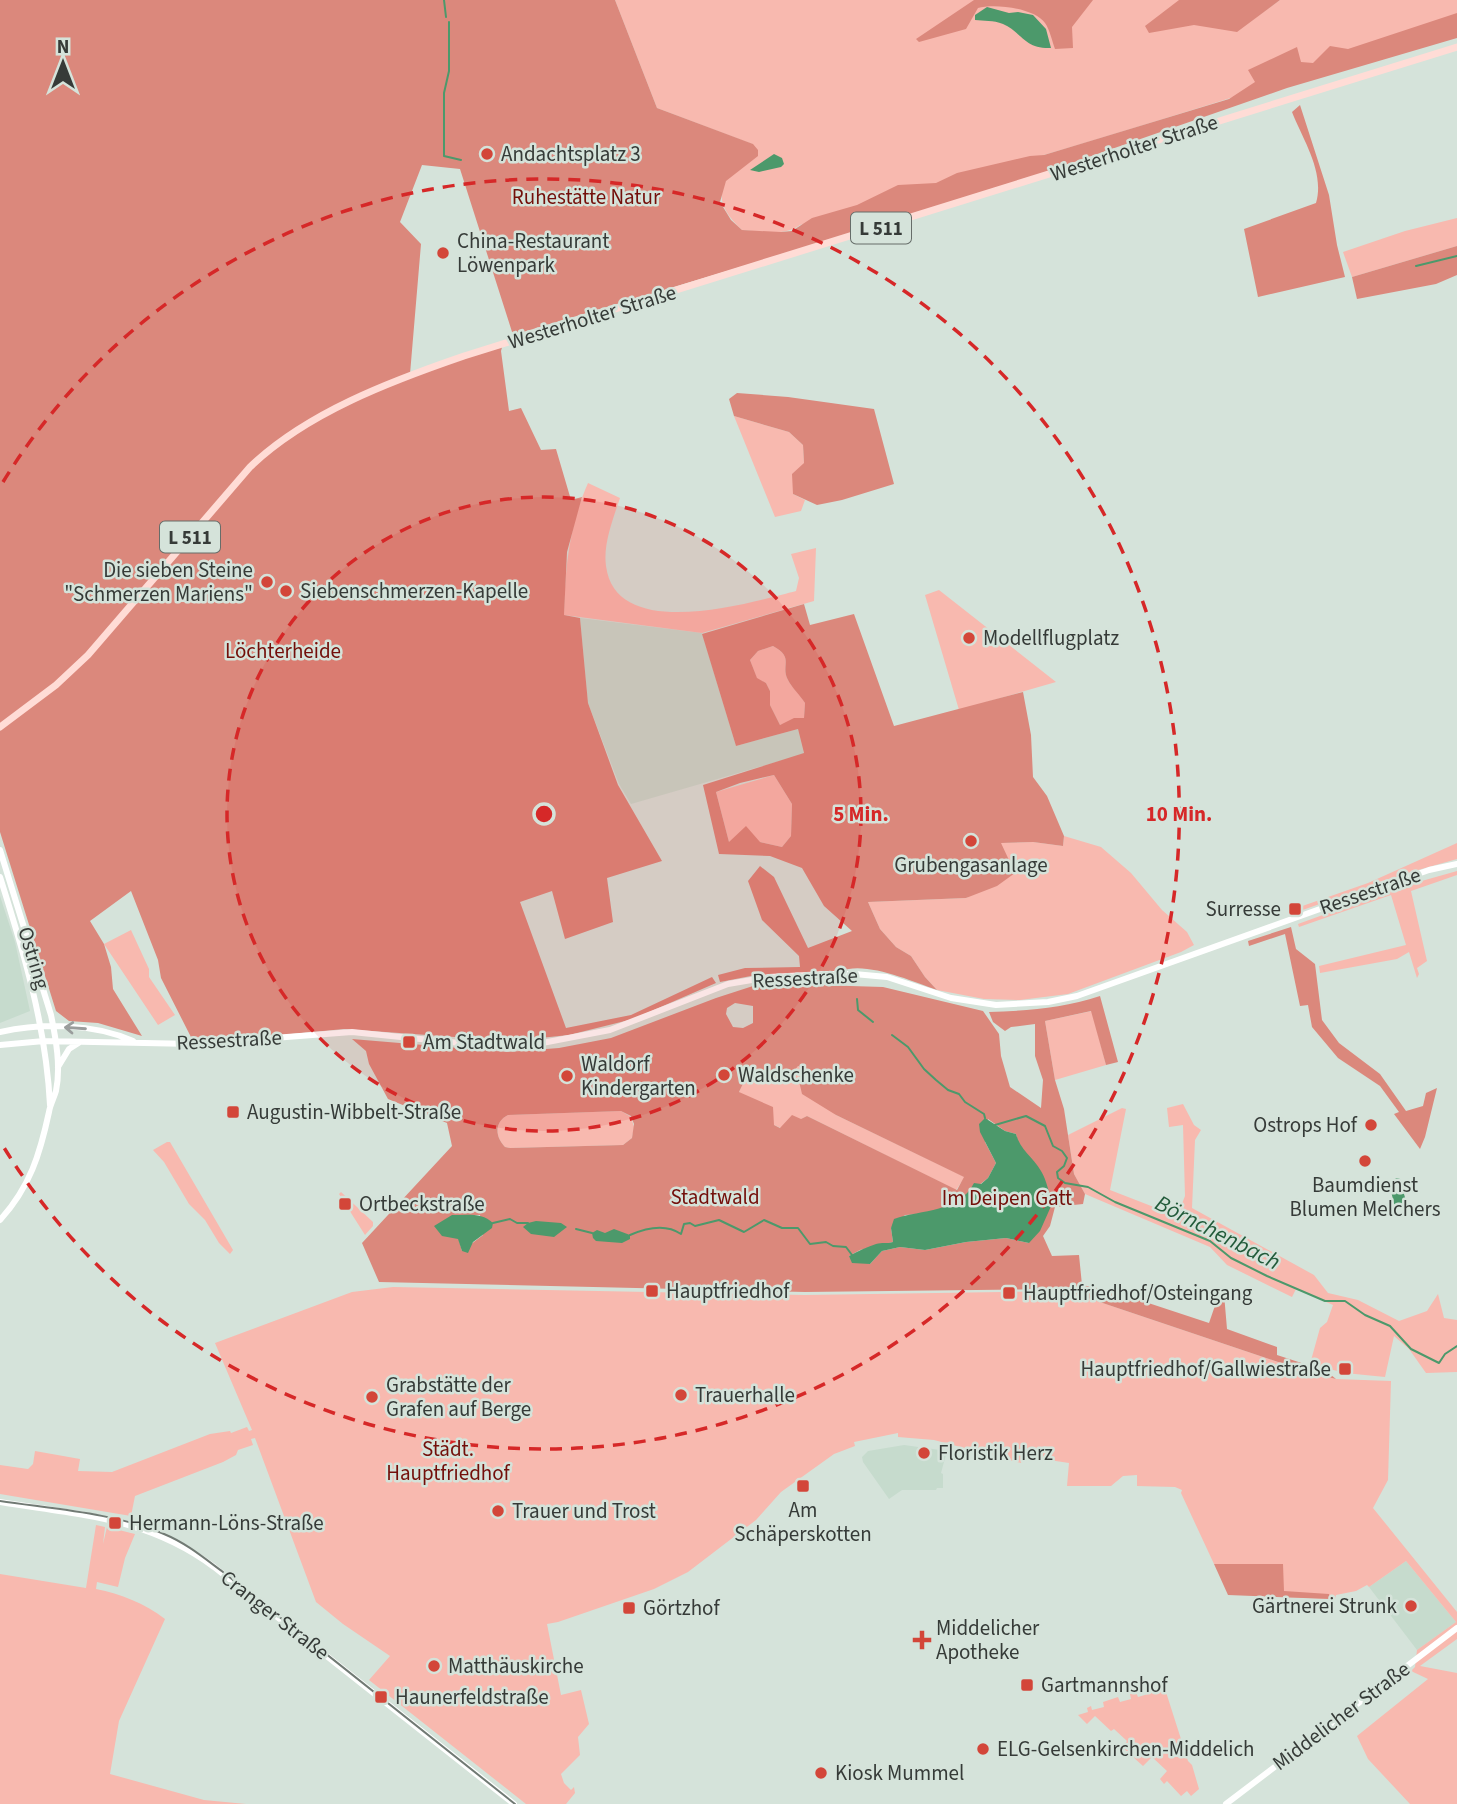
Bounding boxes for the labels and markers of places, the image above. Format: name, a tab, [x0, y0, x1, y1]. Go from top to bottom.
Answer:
place label: Andachtsplatz 3	[501, 139, 641, 169]
marker: Andachtsplatz 3	[479, 146, 495, 162]
place label: China-Restaurant Löwenpark	[457, 226, 609, 280]
marker: China-Restaurant Löwenpark	[435, 245, 451, 261]
place label: Die sieben Steine "Schmerzen Mariens"	[64, 555, 253, 609]
marker: Die sieben Steine "Schmerzen Mariens"	[259, 574, 275, 590]
place label: Siebenschmerzen-Kapelle	[300, 576, 528, 606]
marker: Siebenschmerzen-Kapelle	[278, 583, 294, 599]
place label: Modellflugplatz	[983, 623, 1119, 653]
marker: Modellflugplatz	[961, 630, 977, 646]
centre of rings	[532, 802, 556, 826]
marker: Grubengasanlage	[963, 833, 979, 849]
place label: Grubengasanlage	[894, 850, 1048, 880]
place label: Surresse	[1206, 894, 1281, 924]
marker: Surresse	[1287, 901, 1303, 917]
place label: Am Stadtwald	[423, 1027, 545, 1057]
marker: Am Stadtwald	[401, 1034, 417, 1050]
place label: Waldorf Kindergarten	[581, 1049, 696, 1103]
place label: Waldschenke	[738, 1060, 854, 1090]
marker: Waldschenke	[716, 1067, 732, 1083]
marker: Waldorf Kindergarten	[559, 1068, 575, 1084]
place label: Augustin-Wibbelt-Straße	[247, 1097, 461, 1127]
marker: Augustin-Wibbelt-Straße	[225, 1104, 241, 1120]
place label: Ostrops Hof	[1253, 1110, 1358, 1140]
marker: Ostrops Hof	[1363, 1117, 1379, 1133]
marker: Baumdienst Blumen Melchers	[1357, 1153, 1373, 1169]
place label: Baumdienst Blumen Melchers	[1289, 1170, 1441, 1224]
place label: Ortbeckstraße	[359, 1189, 485, 1219]
marker: Ortbeckstraße	[337, 1196, 353, 1212]
place label: Hauptfriedhof	[666, 1276, 790, 1306]
place label: Hauptfriedhof/Osteingang	[1023, 1278, 1253, 1308]
marker: Hauptfriedhof	[644, 1283, 660, 1299]
marker: Hauptfriedhof/Osteingang	[1001, 1285, 1017, 1301]
place label: Hauptfriedhof/Gallwiestraße	[1080, 1354, 1331, 1384]
marker: Hauptfriedhof/Gallwiestraße	[1337, 1361, 1353, 1377]
place label: Grabstätte der Grafen auf Berge	[386, 1370, 531, 1424]
place label: Trauerhalle	[695, 1380, 795, 1410]
marker: Trauerhalle	[673, 1387, 689, 1403]
marker: Grabstätte der Grafen auf Berge	[364, 1389, 380, 1405]
place label: Floristik Herz	[938, 1438, 1053, 1468]
marker: Floristik Herz	[916, 1445, 932, 1461]
marker: Am Schäperskotten	[795, 1478, 811, 1494]
place label: Am Schäperskotten	[734, 1495, 872, 1549]
place label: Trauer und Trost	[512, 1496, 656, 1526]
marker: Trauer und Trost	[490, 1503, 506, 1519]
place label: Hermann-Löns-Straße	[129, 1508, 324, 1538]
marker: Hermann-Löns-Straße	[107, 1515, 123, 1531]
place label: Gärtnerei Strunk	[1252, 1591, 1398, 1621]
place label: Görtzhof	[643, 1593, 720, 1623]
marker: Gärtnerei Strunk	[1403, 1598, 1419, 1614]
marker: Görtzhof	[621, 1600, 637, 1616]
place label: Middelicher Apotheke	[936, 1613, 1040, 1667]
marker: Middelicher Apotheke	[914, 1632, 930, 1648]
place label: Matthäuskirche	[448, 1651, 584, 1681]
marker: Matthäuskirche	[426, 1658, 442, 1674]
place label: Gartmannshof	[1041, 1670, 1168, 1700]
marker: Gartmannshof	[1019, 1677, 1035, 1693]
place label: Haunerfeldstraße	[395, 1682, 549, 1712]
marker: Haunerfeldstraße	[373, 1689, 389, 1705]
place label: ELG-Gelsenkirchen-Middelich	[997, 1734, 1254, 1764]
marker: ELG-Gelsenkirchen-Middelich	[975, 1741, 991, 1757]
place label: Kiosk Mummel	[835, 1758, 964, 1788]
marker: Kiosk Mummel	[813, 1765, 829, 1781]

